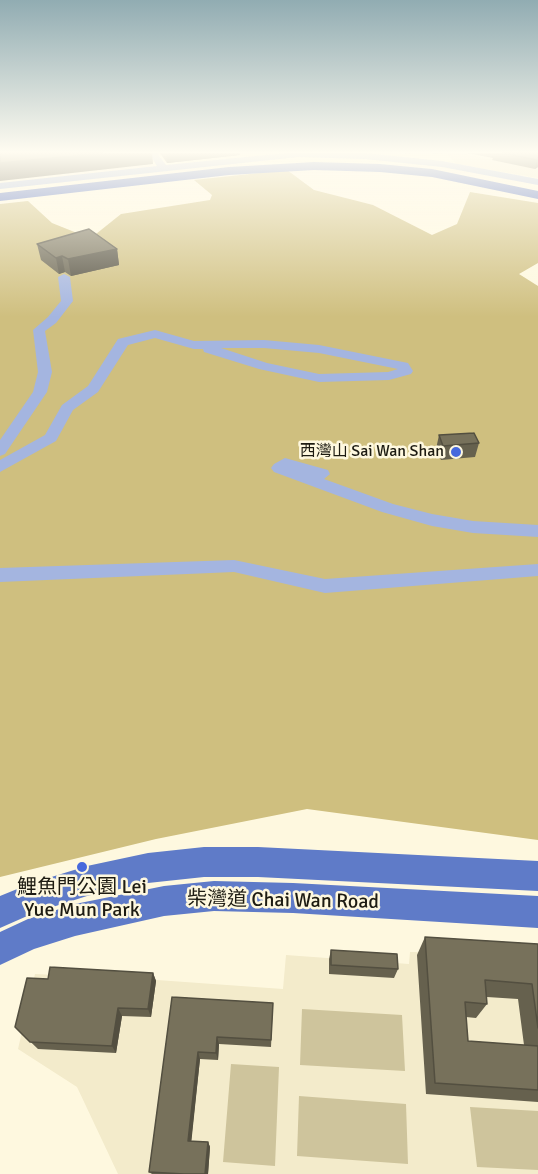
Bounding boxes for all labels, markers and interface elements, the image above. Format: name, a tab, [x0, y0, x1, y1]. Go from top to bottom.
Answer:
place label: 西灣山 Sai Wan Shan	[300, 442, 444, 462]
marker: 西灣山 Sai Wan Shan	[449, 445, 463, 459]
marker: 鯉魚門公園 Lei Yue Mun Park	[75, 860, 89, 874]
place label: 鯉魚門公園 Lei Yue Mun Park	[17, 876, 147, 923]
street label: 柴灣道 Chai Wan Road	[187, 887, 379, 915]

